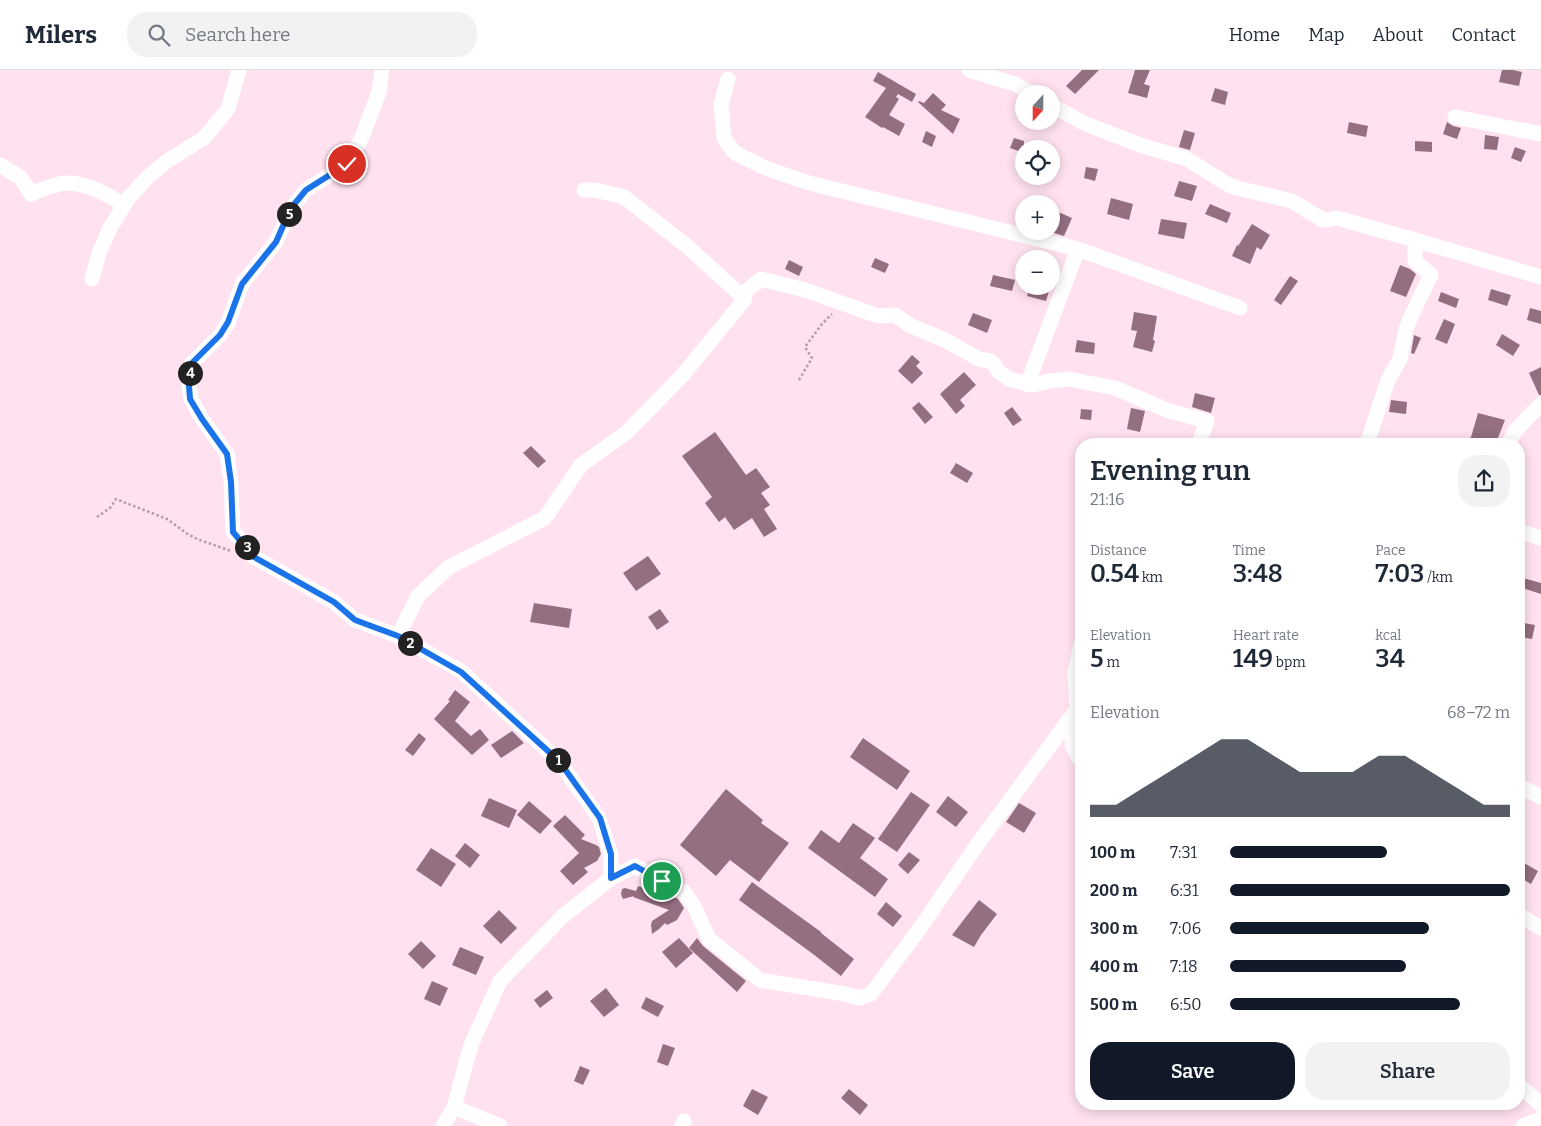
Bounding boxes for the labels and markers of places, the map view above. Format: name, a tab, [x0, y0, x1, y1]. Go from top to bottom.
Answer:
pin	[326, 143, 368, 185]
pin: 5	[276, 202, 302, 226]
pin: 4	[178, 360, 202, 386]
pin: 3	[234, 534, 260, 560]
pin: 2	[398, 630, 422, 656]
pin: 1	[546, 748, 570, 772]
pin	[641, 860, 683, 902]

